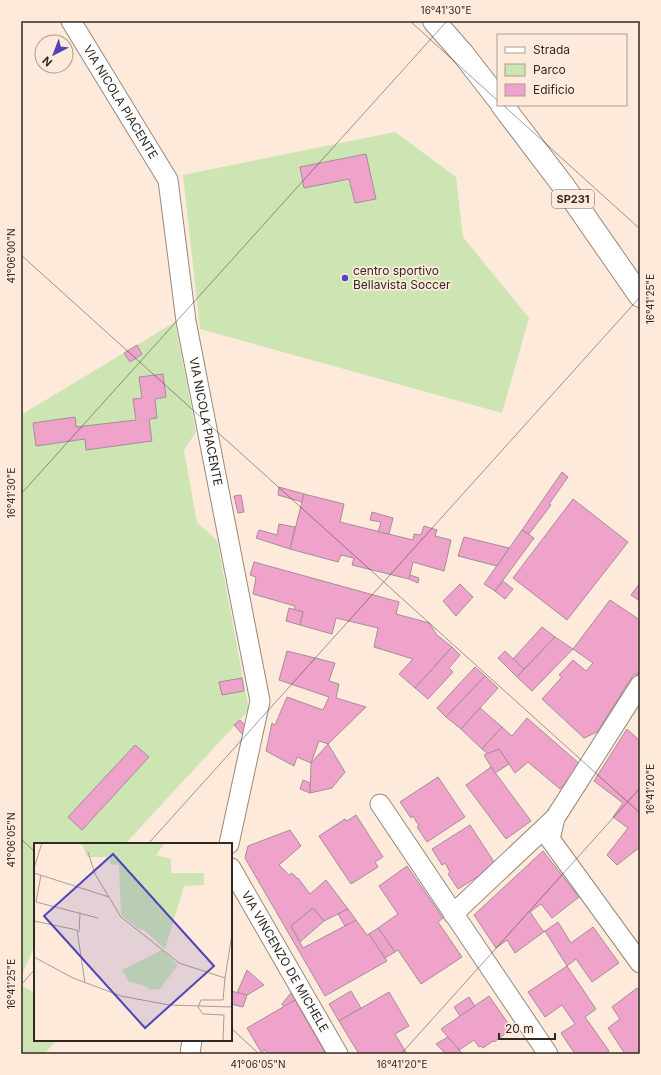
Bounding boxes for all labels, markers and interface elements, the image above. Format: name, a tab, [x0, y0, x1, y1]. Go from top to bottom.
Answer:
text: 16°41'30"E	[421, 4, 471, 16]
north arrow	[34, 34, 74, 74]
legend	[497, 34, 627, 106]
street label: VIA NICOLA PIACENTE	[80, 42, 161, 162]
text: Strada	[533, 42, 570, 57]
text: N	[40, 53, 55, 69]
text: Parco	[533, 62, 566, 77]
text: Edificio	[533, 82, 575, 97]
road number: SP231	[552, 190, 594, 208]
text: 41°06'00"N	[5, 228, 17, 284]
place label: centro sportivo Bellavista Soccer	[353, 263, 451, 292]
marker: centro sportivo Bellavista Soccer	[340, 273, 350, 283]
text: 16°41'25"E	[644, 274, 656, 324]
street label: VIA NICOLA PIACENTE	[186, 356, 226, 487]
text: 16°41'30"E	[5, 468, 17, 518]
text: 16°41'20"E	[644, 764, 656, 814]
text: 41°06'05"N	[5, 813, 17, 867]
inset map	[34, 843, 232, 1041]
street label: VIA VINCENZO DE MICHELE	[239, 888, 332, 1035]
text: 16°41'25"E	[5, 959, 17, 1009]
scale bar	[499, 1015, 555, 1041]
text: 20 m	[505, 1021, 534, 1036]
text: 41°06'05"N	[231, 1058, 285, 1070]
text: 16°41'20"E	[377, 1058, 427, 1070]

